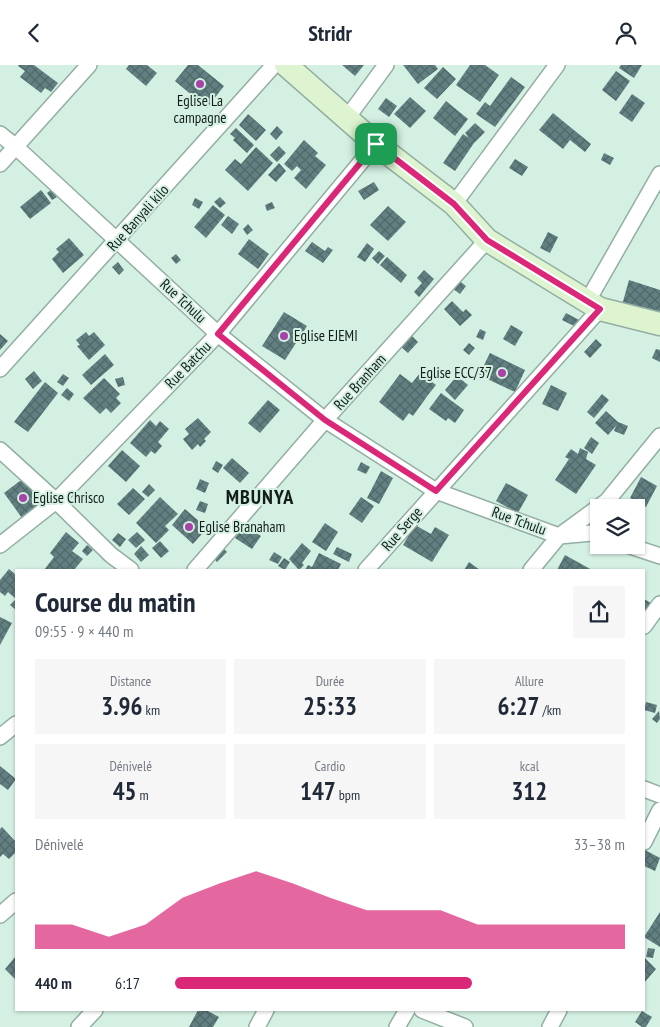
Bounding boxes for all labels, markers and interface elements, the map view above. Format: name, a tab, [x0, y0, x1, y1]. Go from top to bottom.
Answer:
icon: back	[20, 19, 48, 47]
text: Stridr	[308, 19, 352, 47]
icon: person	[612, 19, 640, 47]
marker: Eglise La campagne	[194, 78, 206, 90]
place label: Eglise La campagne	[174, 91, 226, 127]
pin	[355, 123, 397, 165]
icon: arrive	[362, 130, 390, 158]
street label: Rue Banyali kilo	[103, 180, 173, 255]
street label: Rue Tchulu	[156, 274, 210, 327]
place label: Eglise EJEMI	[294, 326, 358, 345]
marker: Eglise EJEMI	[278, 330, 290, 342]
street label: Rue Batchu	[160, 337, 215, 392]
street label: Rue Branham	[329, 350, 390, 414]
place label: Eglise ECC/37	[420, 363, 492, 382]
marker: Eglise ECC/37	[496, 367, 508, 379]
district label: MBUNYA	[226, 484, 294, 510]
place label: Eglise Chrisco	[33, 488, 105, 507]
marker: Eglise Chrisco	[17, 492, 29, 504]
map controls	[590, 499, 645, 554]
button: layers	[590, 499, 645, 554]
street label: Rue Tchulu	[489, 502, 549, 539]
street label: Rue Serge	[377, 503, 426, 555]
place label: Eglise Branaham	[199, 517, 285, 536]
marker: Eglise Branaham	[183, 521, 195, 533]
text: Course du matin	[35, 583, 196, 620]
button: share	[573, 586, 625, 638]
text: 09:55 · 9 × 440 m	[35, 621, 133, 641]
text: Distance	[110, 672, 151, 690]
text: Durée	[316, 672, 344, 690]
text: Allure	[515, 672, 544, 690]
text: 3.96	[101, 690, 142, 722]
text: 25:33	[303, 690, 357, 722]
text: 6:27	[497, 690, 540, 722]
text: km	[142, 701, 160, 719]
text: /km	[540, 701, 561, 719]
text: Dénivelé	[109, 757, 152, 775]
text: Cardio	[315, 757, 345, 775]
text: kcal	[520, 757, 539, 775]
text: 45	[113, 775, 137, 807]
text: 147	[300, 775, 336, 807]
text: 312	[511, 775, 547, 807]
text: m	[137, 786, 149, 804]
text: bpm	[336, 786, 360, 804]
text: Dénivelé	[35, 834, 84, 854]
text: 33–38 m	[574, 834, 625, 854]
text: 440 m	[35, 973, 72, 993]
text: 6:17	[115, 973, 140, 993]

